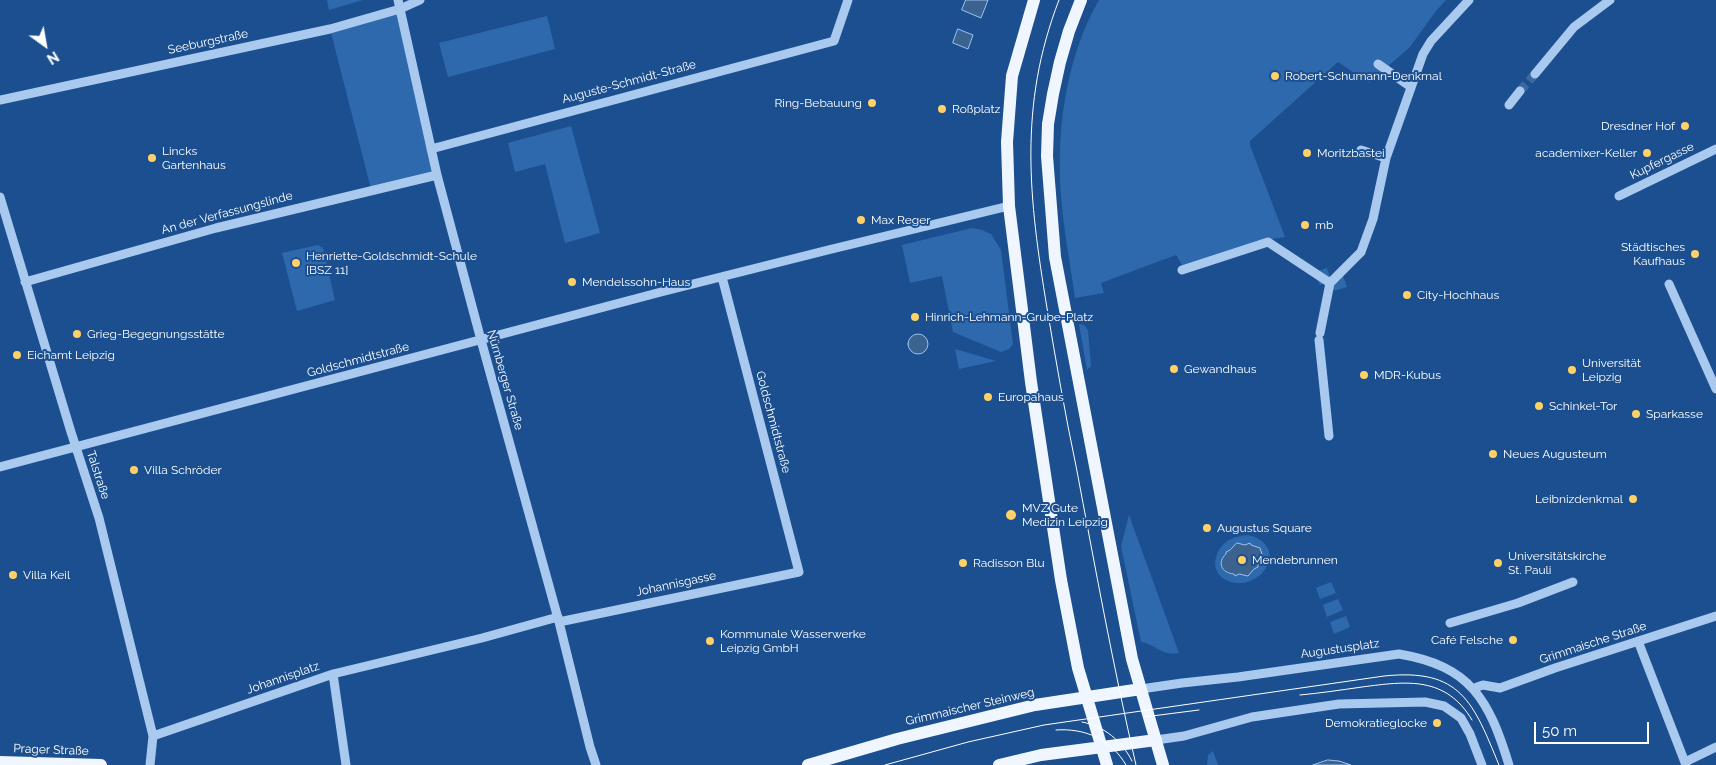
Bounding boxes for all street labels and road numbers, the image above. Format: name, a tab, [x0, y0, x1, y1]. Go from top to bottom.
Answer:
street label: Seeburgstraße	[167, 26, 249, 58]
street label: Auguste-Schmidt-Straße	[560, 57, 698, 107]
street label: Kupfergasse	[1628, 139, 1696, 183]
street label: An der Verfassungslinde	[160, 189, 294, 237]
street label: Nürnberger Straße	[484, 328, 526, 432]
street label: Goldschmidtstraße	[305, 339, 411, 381]
street label: Goldschmidtstraße	[752, 369, 794, 475]
street label: Talstraße	[83, 449, 113, 501]
street label: Johannisgasse	[635, 569, 717, 599]
street label: Grimmaische Straße	[1538, 619, 1648, 667]
street label: Augustusplatz	[1300, 636, 1380, 662]
street label: Johannisplatz	[245, 659, 321, 697]
street label: Grimmaischer Steinweg	[904, 685, 1036, 729]
street label: Prager Straße	[13, 741, 89, 759]

